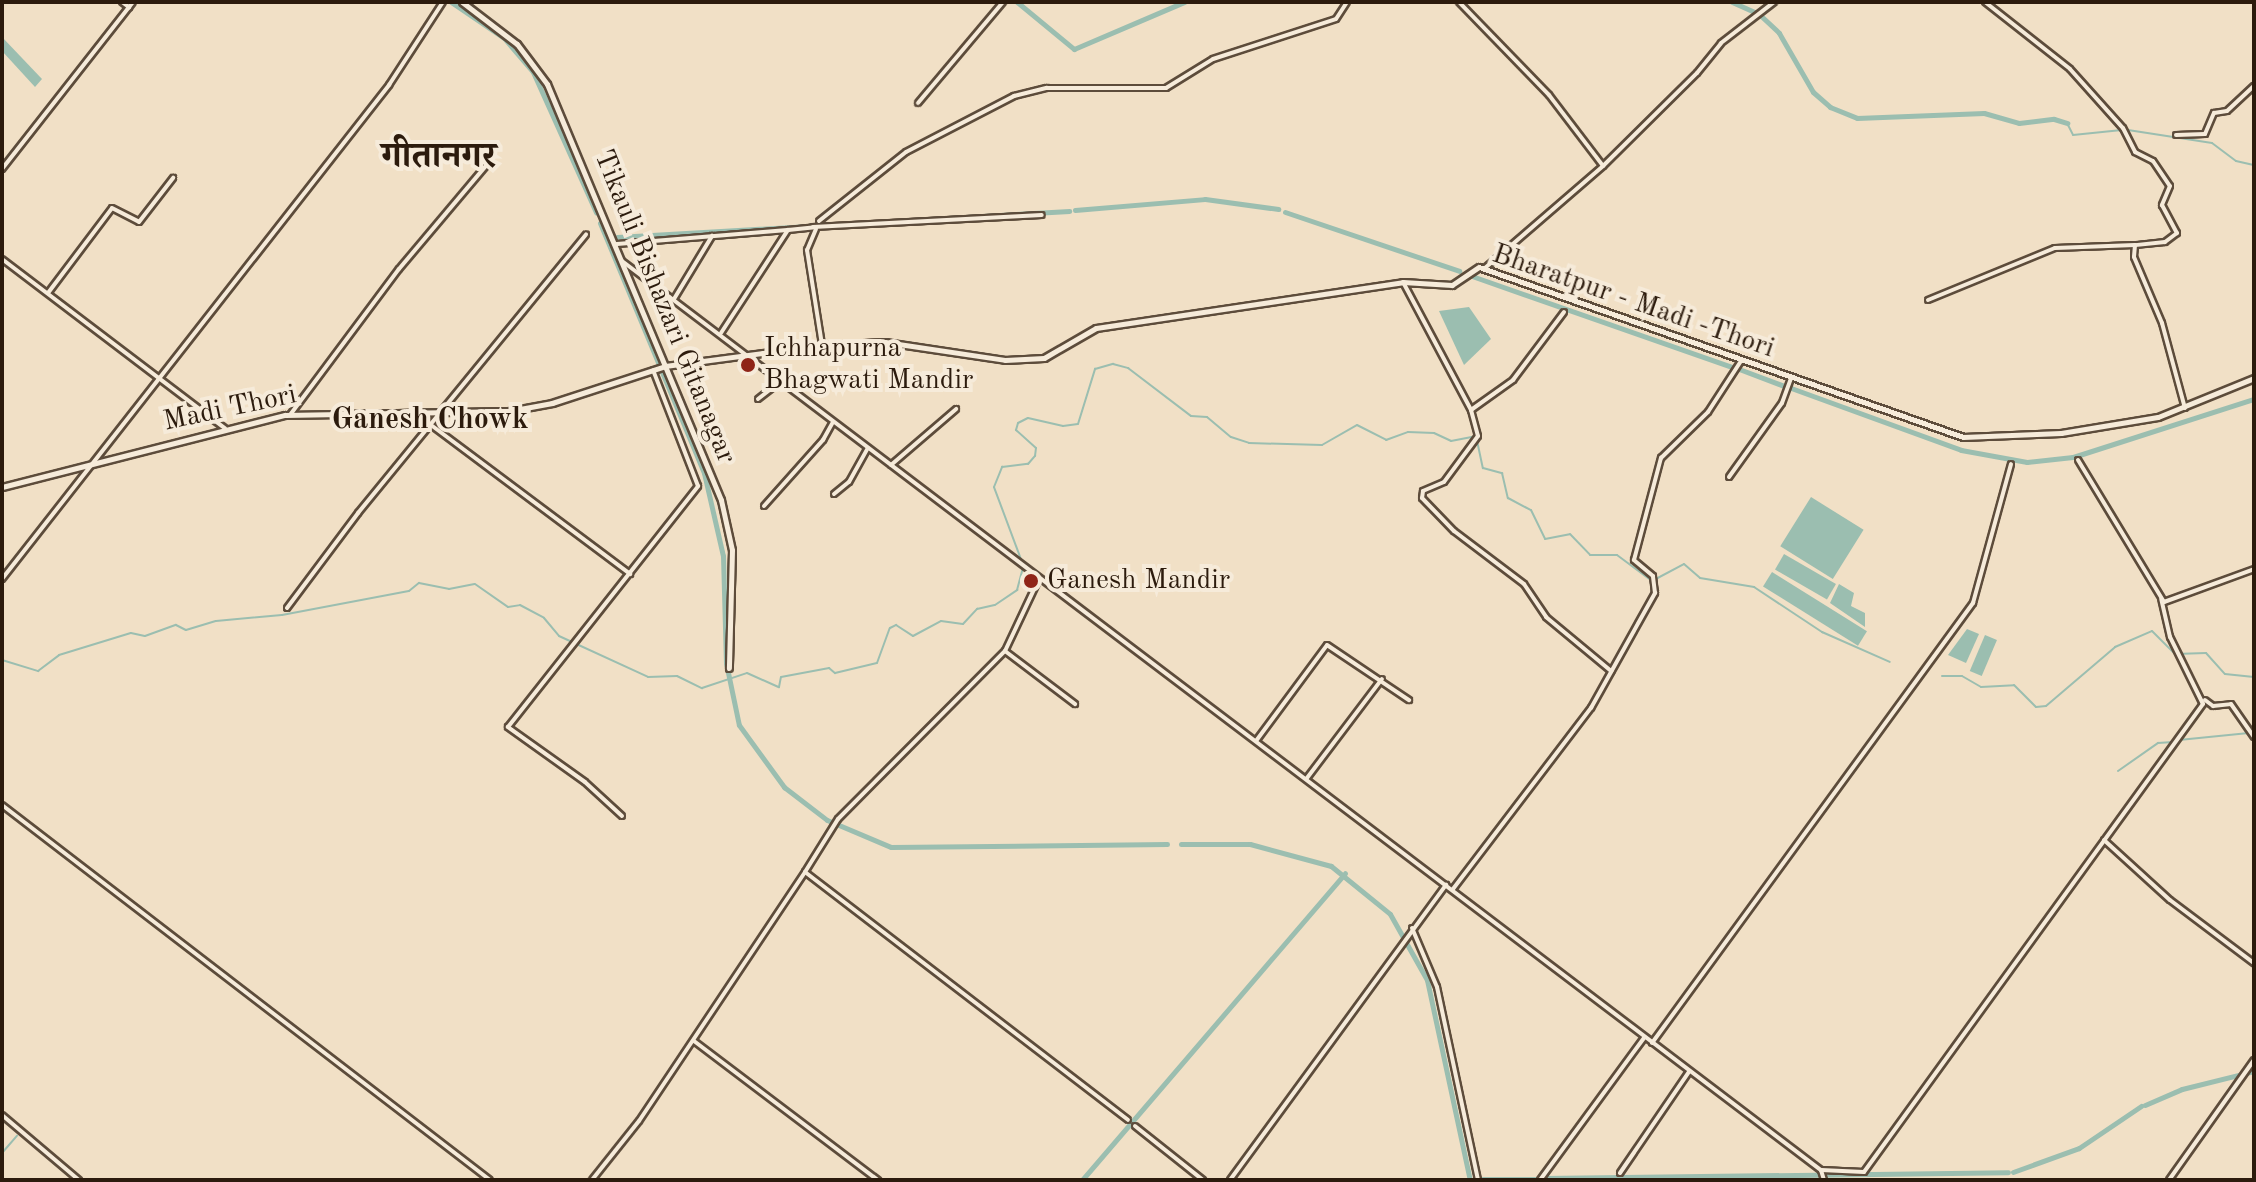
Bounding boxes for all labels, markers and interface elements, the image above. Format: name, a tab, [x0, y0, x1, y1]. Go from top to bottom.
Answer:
district label: गीतानगर	[382, 137, 496, 181]
street label: Tikauli Bishazari Gitanagar	[586, 145, 742, 469]
street label: Bharatpur - Madi -Thori	[1487, 238, 1779, 366]
place label: Ichhapurna Bhagwati Mandir	[764, 332, 973, 398]
marker: Ichhapurna Bhagwati Mandir	[739, 356, 757, 374]
street label: Madi Thori	[160, 378, 300, 440]
district label: Ganesh Chowk	[331, 402, 529, 438]
place label: Ganesh Mandir	[1047, 564, 1230, 598]
marker: Ganesh Mandir	[1022, 572, 1040, 590]

